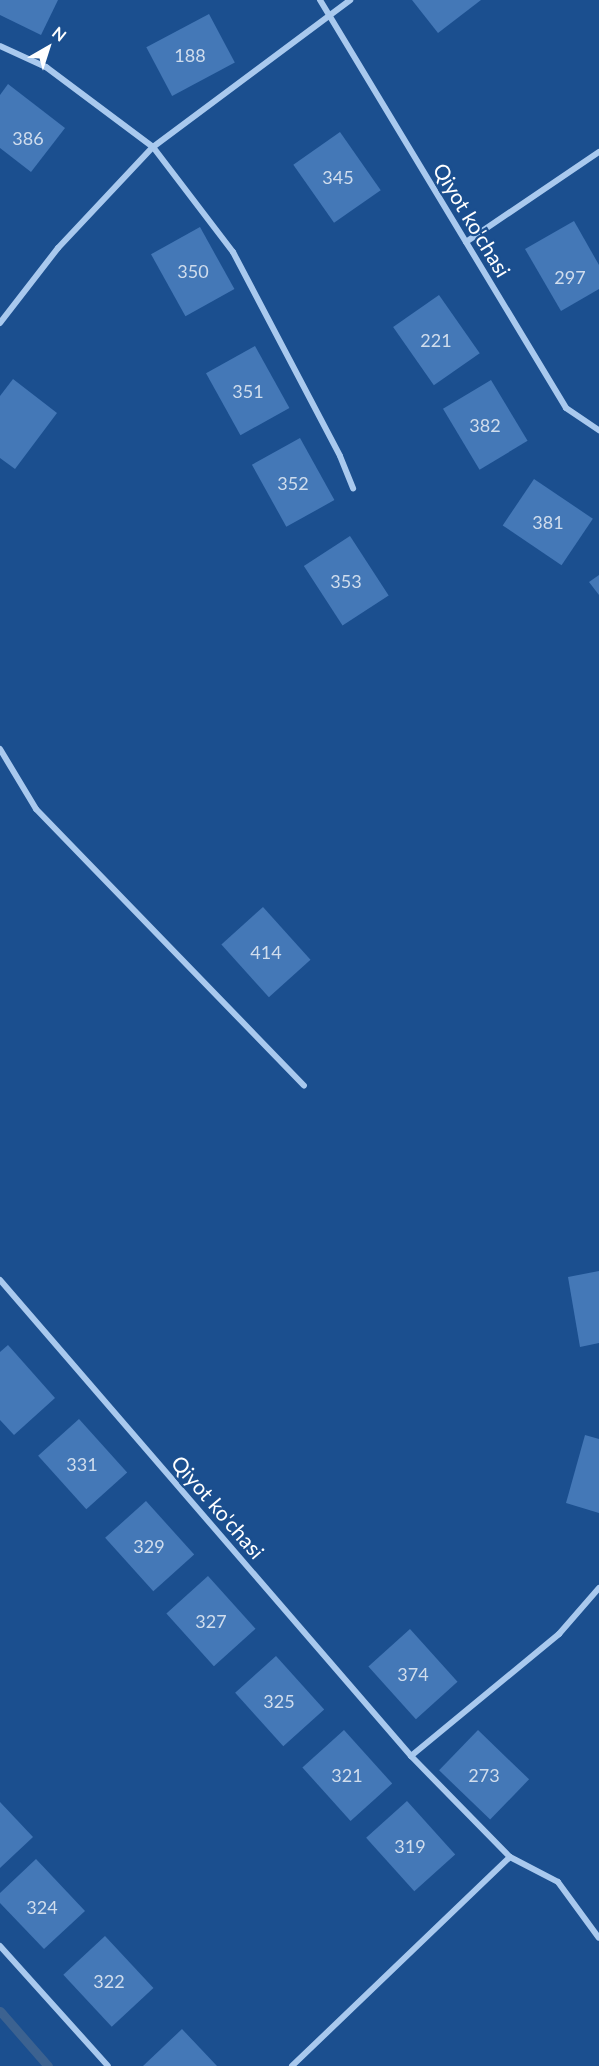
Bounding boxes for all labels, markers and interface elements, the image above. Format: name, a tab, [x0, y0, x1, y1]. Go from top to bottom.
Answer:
north arrow	[18, 18, 78, 78]
text: N	[49, 22, 70, 45]
house number: 188	[174, 44, 206, 66]
house number: 386	[12, 127, 44, 149]
street label: Qiyot ko'chasi	[428, 158, 516, 282]
house number: 345	[322, 166, 354, 188]
house number: 350	[177, 260, 209, 282]
house number: 297	[554, 266, 586, 288]
house number: 221	[420, 329, 452, 351]
house number: 351	[232, 380, 264, 402]
house number: 382	[469, 414, 501, 436]
house number: 352	[277, 472, 309, 494]
house number: 381	[532, 511, 564, 533]
house number: 353	[330, 570, 362, 592]
house number: 414	[250, 941, 282, 963]
street label: Qiyot ko'chasi	[166, 1450, 270, 1564]
house number: 331	[66, 1453, 98, 1475]
house number: 329	[133, 1535, 165, 1557]
house number: 327	[195, 1610, 227, 1632]
house number: 374	[397, 1663, 429, 1685]
house number: 325	[263, 1690, 295, 1712]
house number: 321	[331, 1764, 363, 1786]
house number: 273	[468, 1764, 500, 1786]
house number: 319	[394, 1835, 426, 1857]
house number: 324	[26, 1896, 58, 1918]
house number: 322	[93, 1970, 125, 1992]

